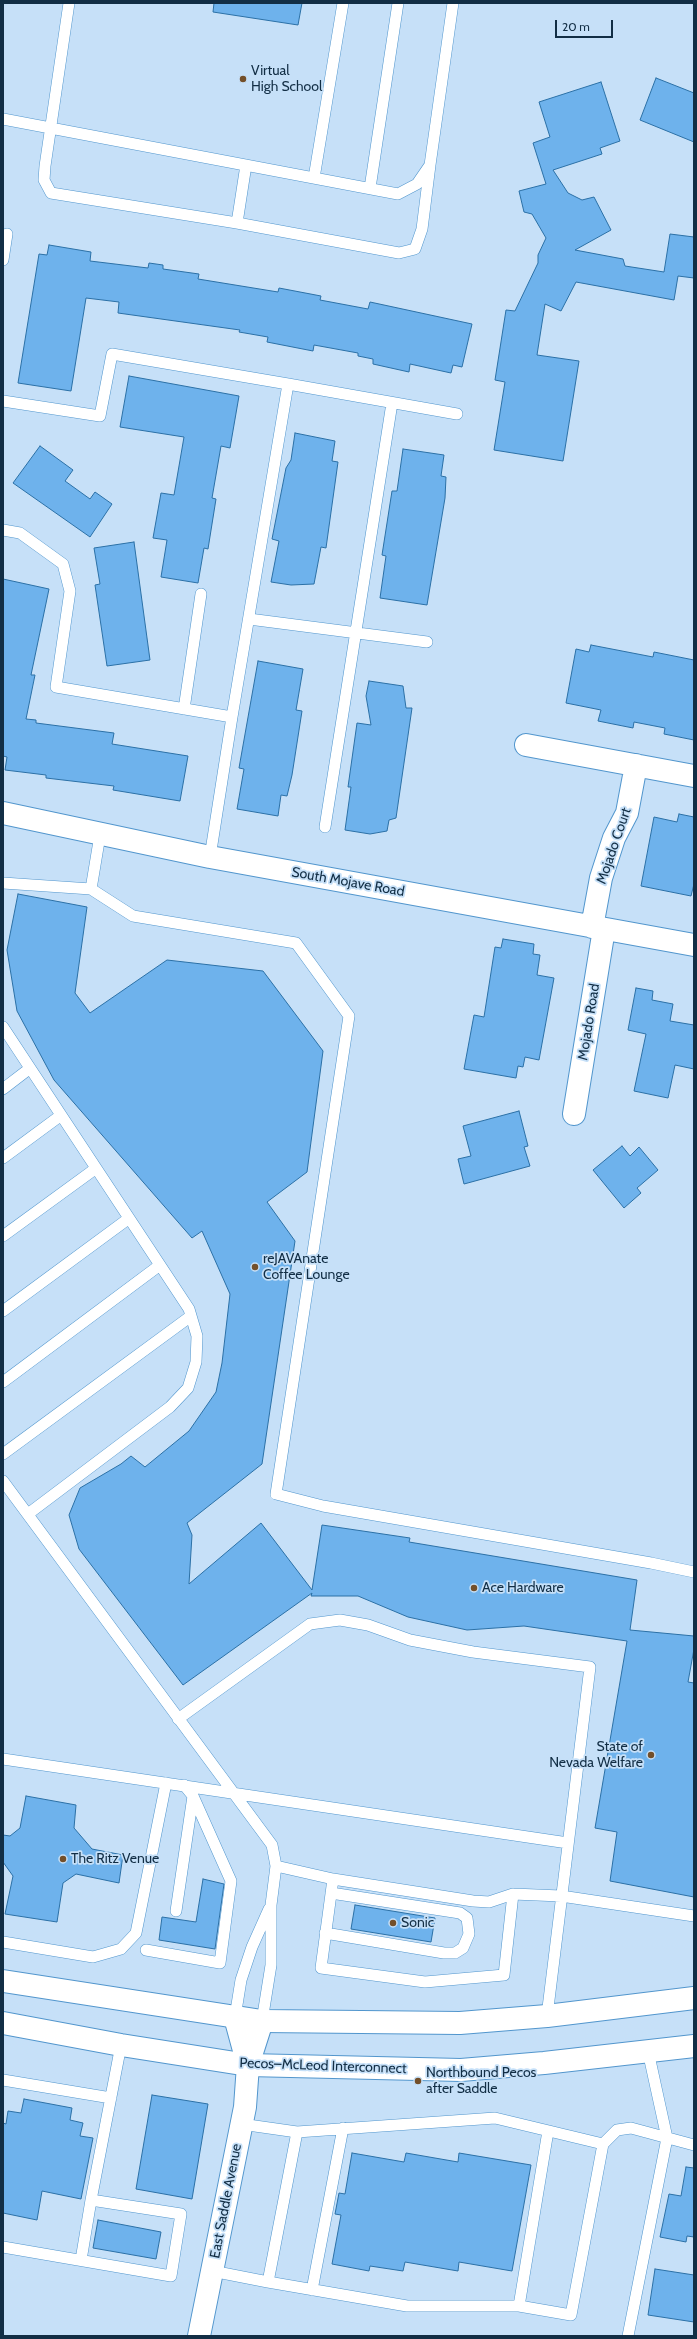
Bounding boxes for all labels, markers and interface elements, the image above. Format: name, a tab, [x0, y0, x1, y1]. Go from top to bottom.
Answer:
scale bar	[557, 12, 615, 38]
text: 20 m	[562, 19, 590, 34]
place label: Virtual High School	[251, 63, 322, 96]
marker: Virtual High School	[238, 74, 248, 84]
street label: Mojado Court	[593, 806, 635, 886]
street label: South Mojave Road	[290, 864, 406, 900]
street label: Mojado Road	[575, 982, 603, 1062]
place label: reJAVAnate Coffee Lounge	[263, 1251, 350, 1284]
marker: reJAVAnate Coffee Lounge	[250, 1262, 260, 1272]
place label: Ace Hardware	[482, 1580, 564, 1596]
marker: Ace Hardware	[469, 1583, 479, 1593]
place label: State of Nevada Welfare	[549, 1739, 643, 1772]
marker: State of Nevada Welfare	[646, 1750, 656, 1760]
place label: The Ritz Venue	[71, 1851, 159, 1867]
marker: The Ritz Venue	[58, 1854, 68, 1864]
place label: Sonic	[401, 1915, 434, 1931]
marker: Sonic	[388, 1918, 398, 1928]
street label: Pecos–McLeod Interconnect	[239, 2055, 407, 2077]
place label: Northbound Pecos after Saddle	[426, 2065, 536, 2098]
marker: Northbound Pecos after Saddle	[413, 2076, 423, 2086]
street label: East Saddle Avenue	[207, 2142, 245, 2260]

